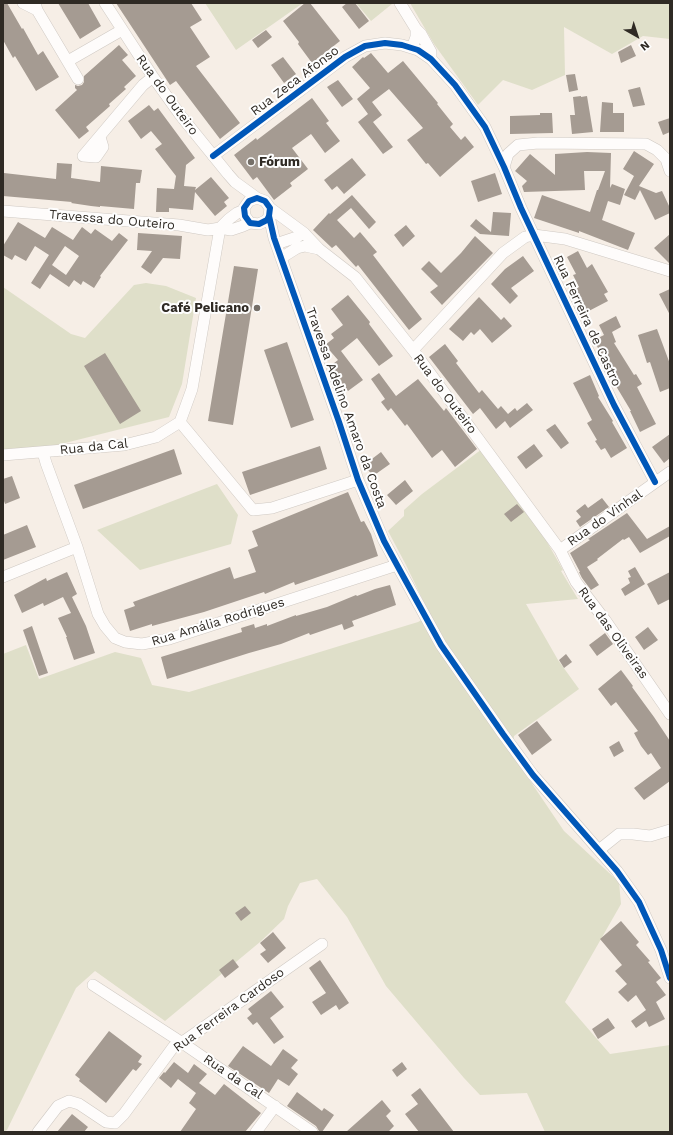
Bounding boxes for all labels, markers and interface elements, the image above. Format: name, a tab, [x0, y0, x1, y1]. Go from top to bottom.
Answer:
north arrow	[617, 16, 657, 56]
text: N	[638, 38, 652, 53]
street label: Rua Zeca Afonso	[248, 43, 342, 119]
street label: Rua do Outeiro	[133, 52, 201, 138]
place label: Fórum	[259, 154, 300, 170]
marker: Fórum	[246, 157, 256, 167]
street label: Travessa do Outeiro	[48, 207, 176, 233]
street label: Rua Ferreira de Castro	[550, 253, 624, 389]
place label: Café Pelicano	[161, 300, 249, 316]
marker: Café Pelicano	[252, 303, 262, 313]
street label: Travessa Adelino Amaro da Costa	[302, 305, 390, 511]
street label: Rua do Outeiro	[410, 351, 480, 437]
street label: Rua da Cal	[59, 436, 129, 458]
street label: Rua do Vinhal	[564, 486, 646, 550]
street label: Rua das Oliveiras	[575, 584, 651, 682]
street label: Rua Amália Rodrigues	[150, 594, 286, 650]
street label: Rua Ferreira Cardoso	[171, 965, 287, 1055]
street label: Rua da Cal	[200, 1051, 266, 1103]

